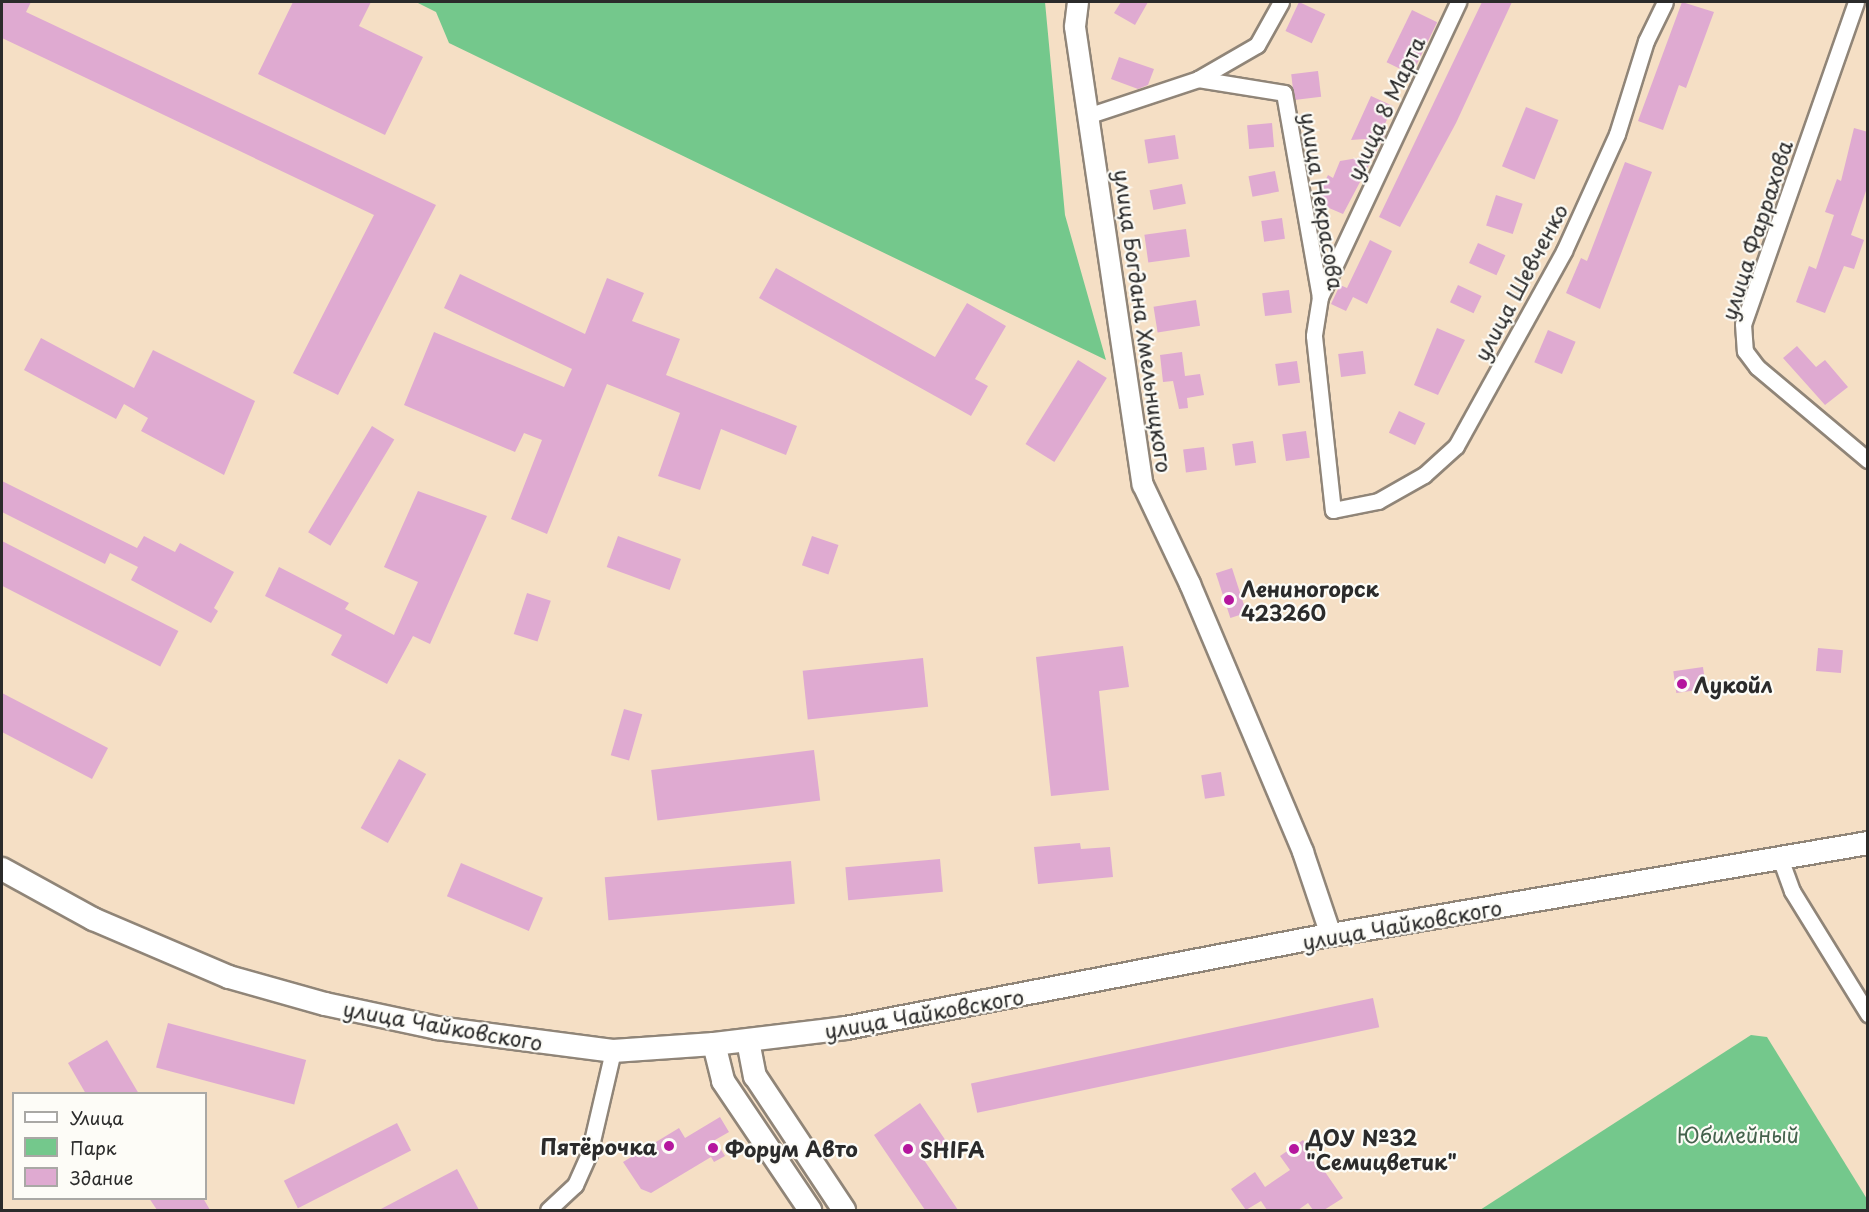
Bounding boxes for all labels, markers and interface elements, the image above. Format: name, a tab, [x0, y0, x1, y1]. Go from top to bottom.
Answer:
street label: улица 8 Марта	[1340, 31, 1430, 185]
street label: улица Некрасова	[1296, 110, 1350, 292]
street label: улица Фаррахова	[1715, 137, 1797, 323]
street label: улица Богдана Хмельницкого	[1110, 167, 1178, 475]
street label: улица Шевченко	[1468, 199, 1572, 365]
place label: Лениногорск 423260	[1241, 575, 1379, 625]
marker: Лениногорск 423260	[1222, 593, 1236, 607]
place label: Лукойл	[1694, 671, 1773, 697]
marker: Лукойл	[1675, 677, 1689, 691]
street label: улица Чайковского	[1300, 894, 1504, 954]
street label: улица Чайковского	[822, 983, 1026, 1043]
street label: улица Чайковского	[341, 995, 545, 1055]
legend	[12, 1092, 207, 1200]
text: Улица	[70, 1104, 124, 1131]
park label: Юбилейный	[1677, 1121, 1799, 1147]
place label: ДОУ №32 "Семицветик"	[1306, 1124, 1457, 1174]
place label: Пятёрочка	[540, 1133, 657, 1159]
text: Парк	[70, 1134, 116, 1161]
place label: Форум Авто	[725, 1135, 859, 1161]
place label: SHIFA	[920, 1136, 985, 1162]
marker: Пятёрочка	[662, 1139, 676, 1153]
marker: Форум Авто	[706, 1141, 720, 1155]
marker: SHIFA	[901, 1142, 915, 1156]
marker: ДОУ №32 "Семицветик"	[1287, 1142, 1301, 1156]
text: Здание	[70, 1164, 133, 1191]

